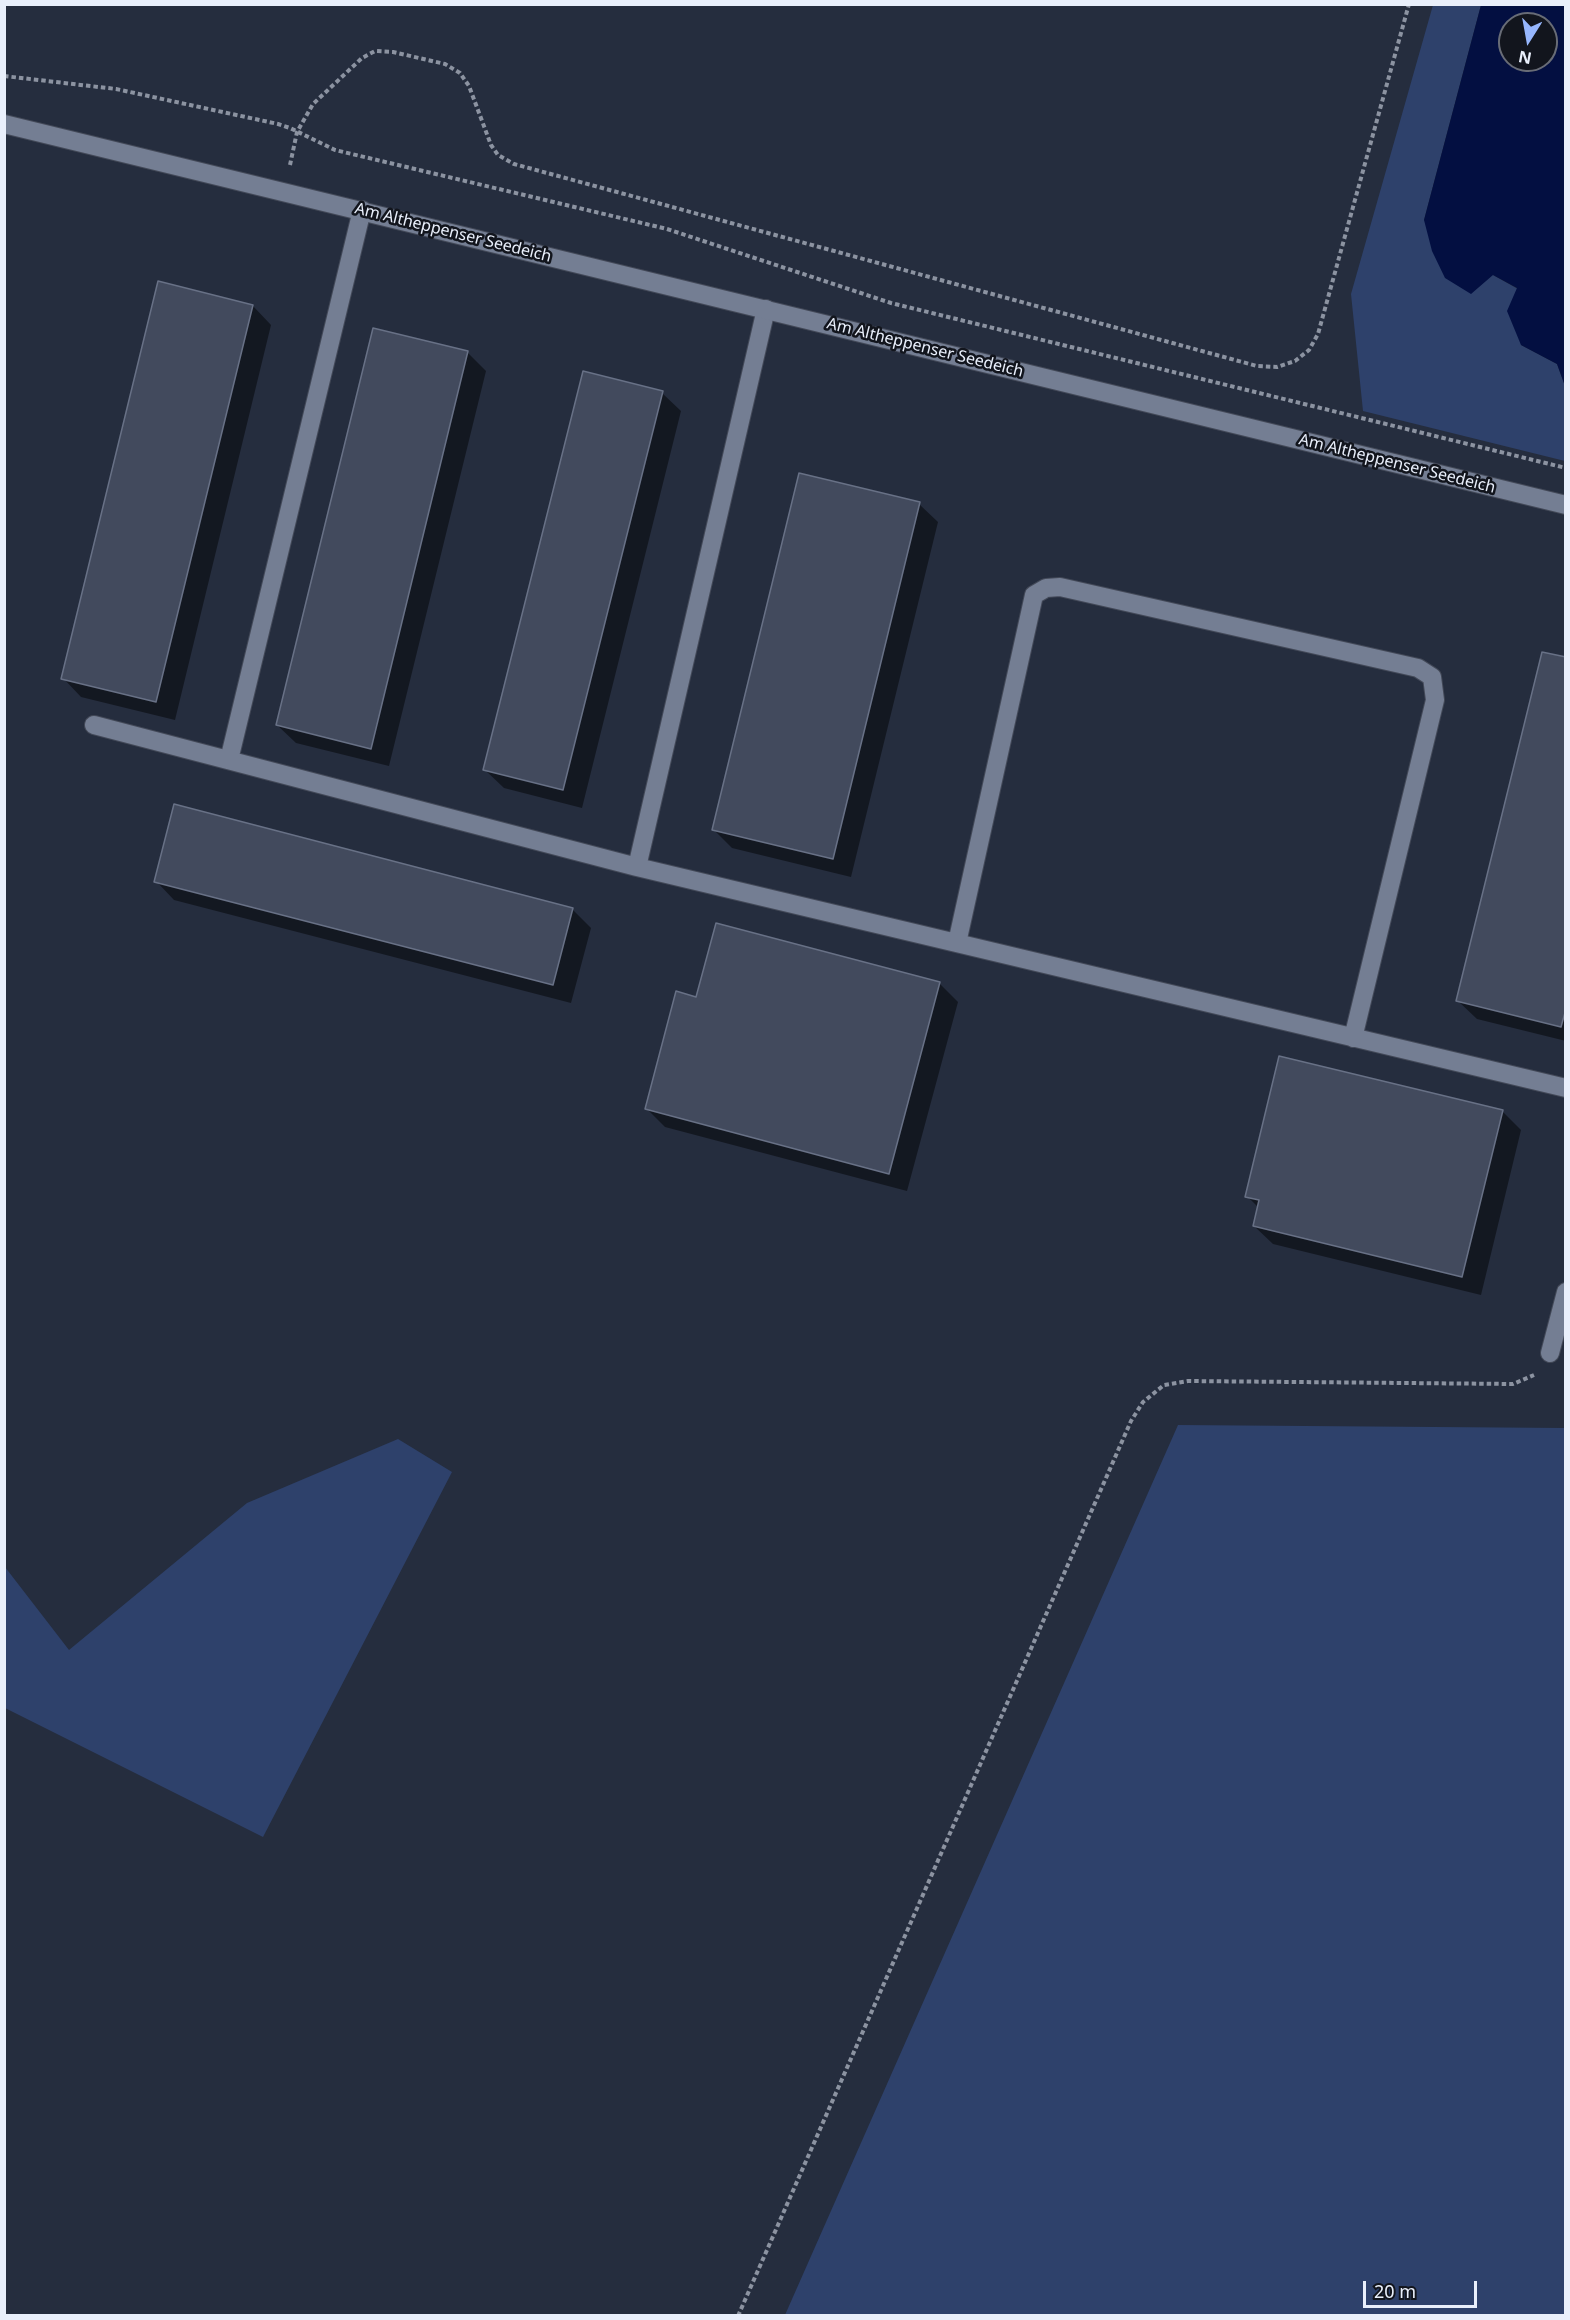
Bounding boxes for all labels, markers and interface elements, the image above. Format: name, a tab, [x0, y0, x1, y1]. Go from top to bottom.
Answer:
north arrow	[1498, 12, 1558, 72]
text: N	[1516, 46, 1533, 70]
street label: Am Altheppenser Seedeich	[353, 199, 553, 267]
street label: Am Altheppenser Seedeich	[825, 314, 1025, 382]
street label: Am Altheppenser Seedeich	[1297, 430, 1497, 498]
scale bar	[1366, 2269, 1480, 2307]
text: 20 m	[1374, 2279, 1416, 2303]

